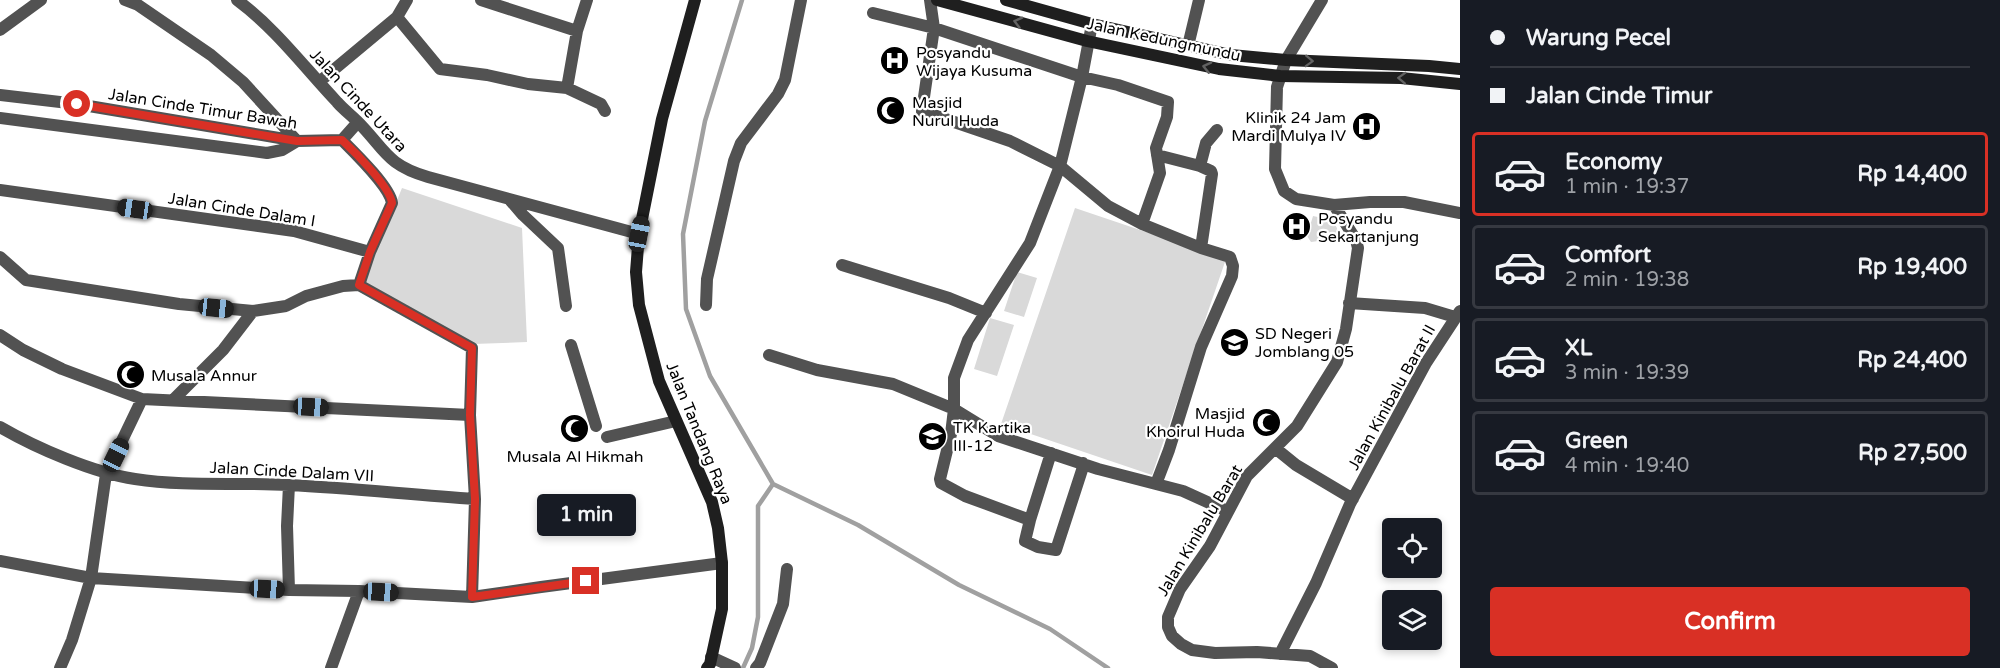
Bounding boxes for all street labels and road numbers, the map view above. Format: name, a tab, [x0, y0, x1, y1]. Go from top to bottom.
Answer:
street label: Jalan Kedungmundu	[1085, 14, 1243, 66]
street label: Jalan Cinde Utara	[305, 45, 411, 156]
street label: Jalan Cinde Timur Bawah	[107, 84, 299, 134]
street label: Jalan Cinde Dalam I	[167, 188, 317, 231]
street label: Jalan Kinibalu Barat II	[1344, 321, 1440, 474]
street label: Jalan Tandang Raya	[661, 359, 737, 507]
street label: Jalan Cinde Dalam VII	[209, 458, 375, 486]
street label: Jalan Kinibalu Barat	[1153, 461, 1247, 600]

